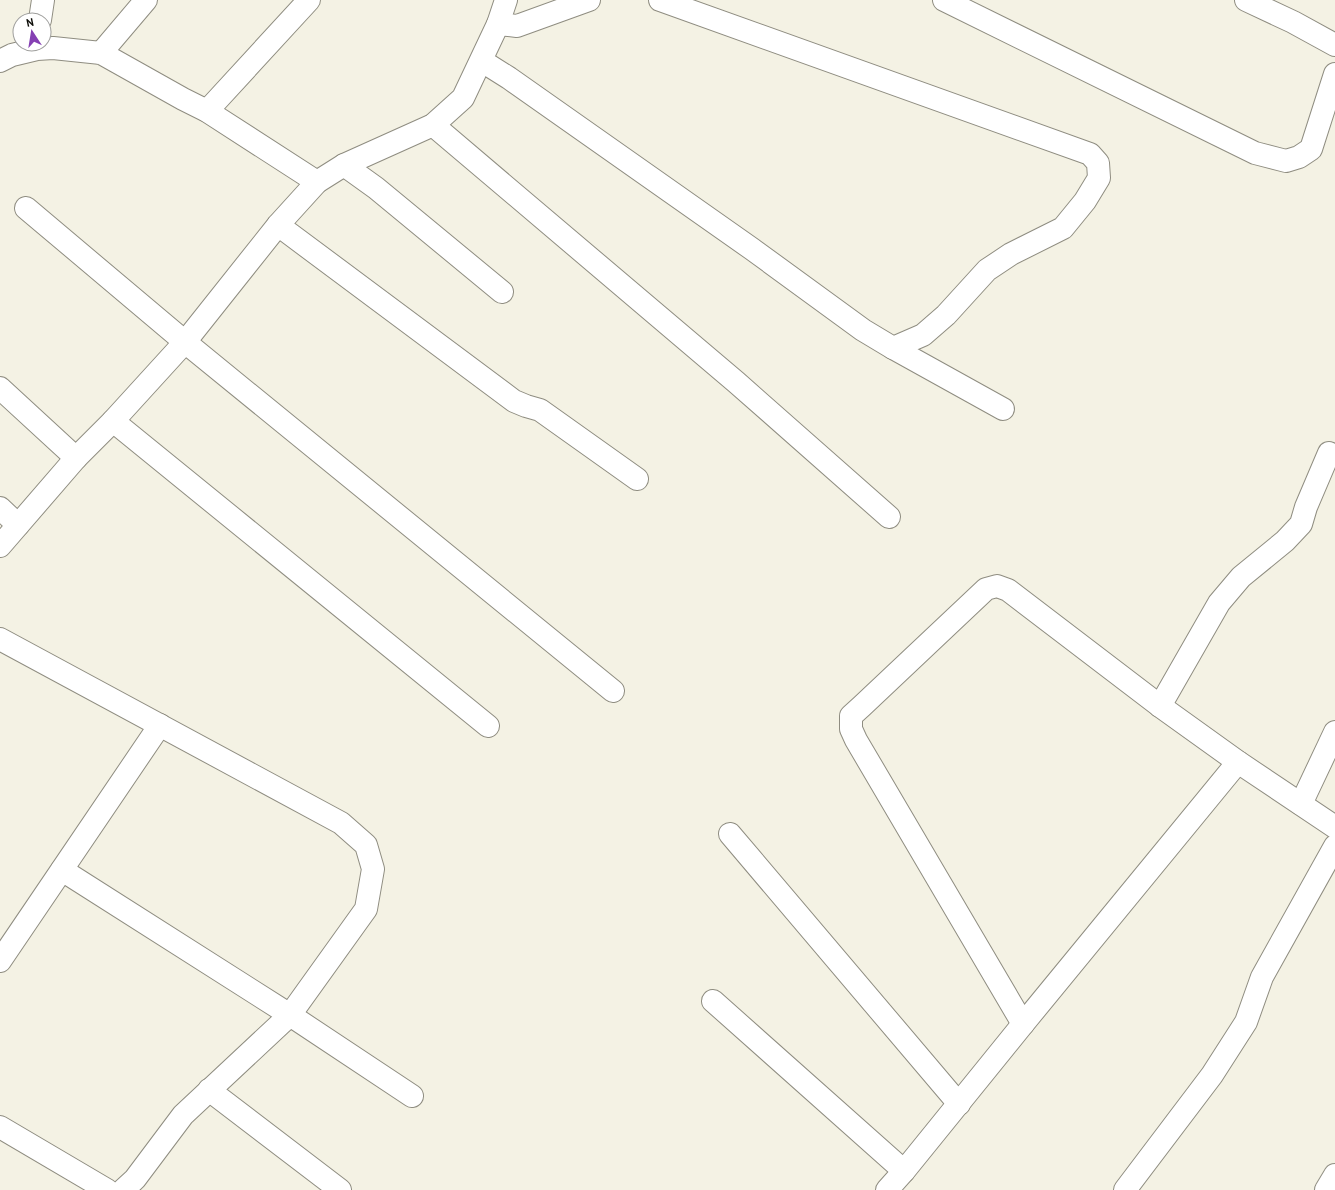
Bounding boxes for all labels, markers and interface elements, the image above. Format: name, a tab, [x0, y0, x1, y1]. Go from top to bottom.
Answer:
north arrow	[12, 12, 52, 52]
text: N	[25, 15, 35, 30]

